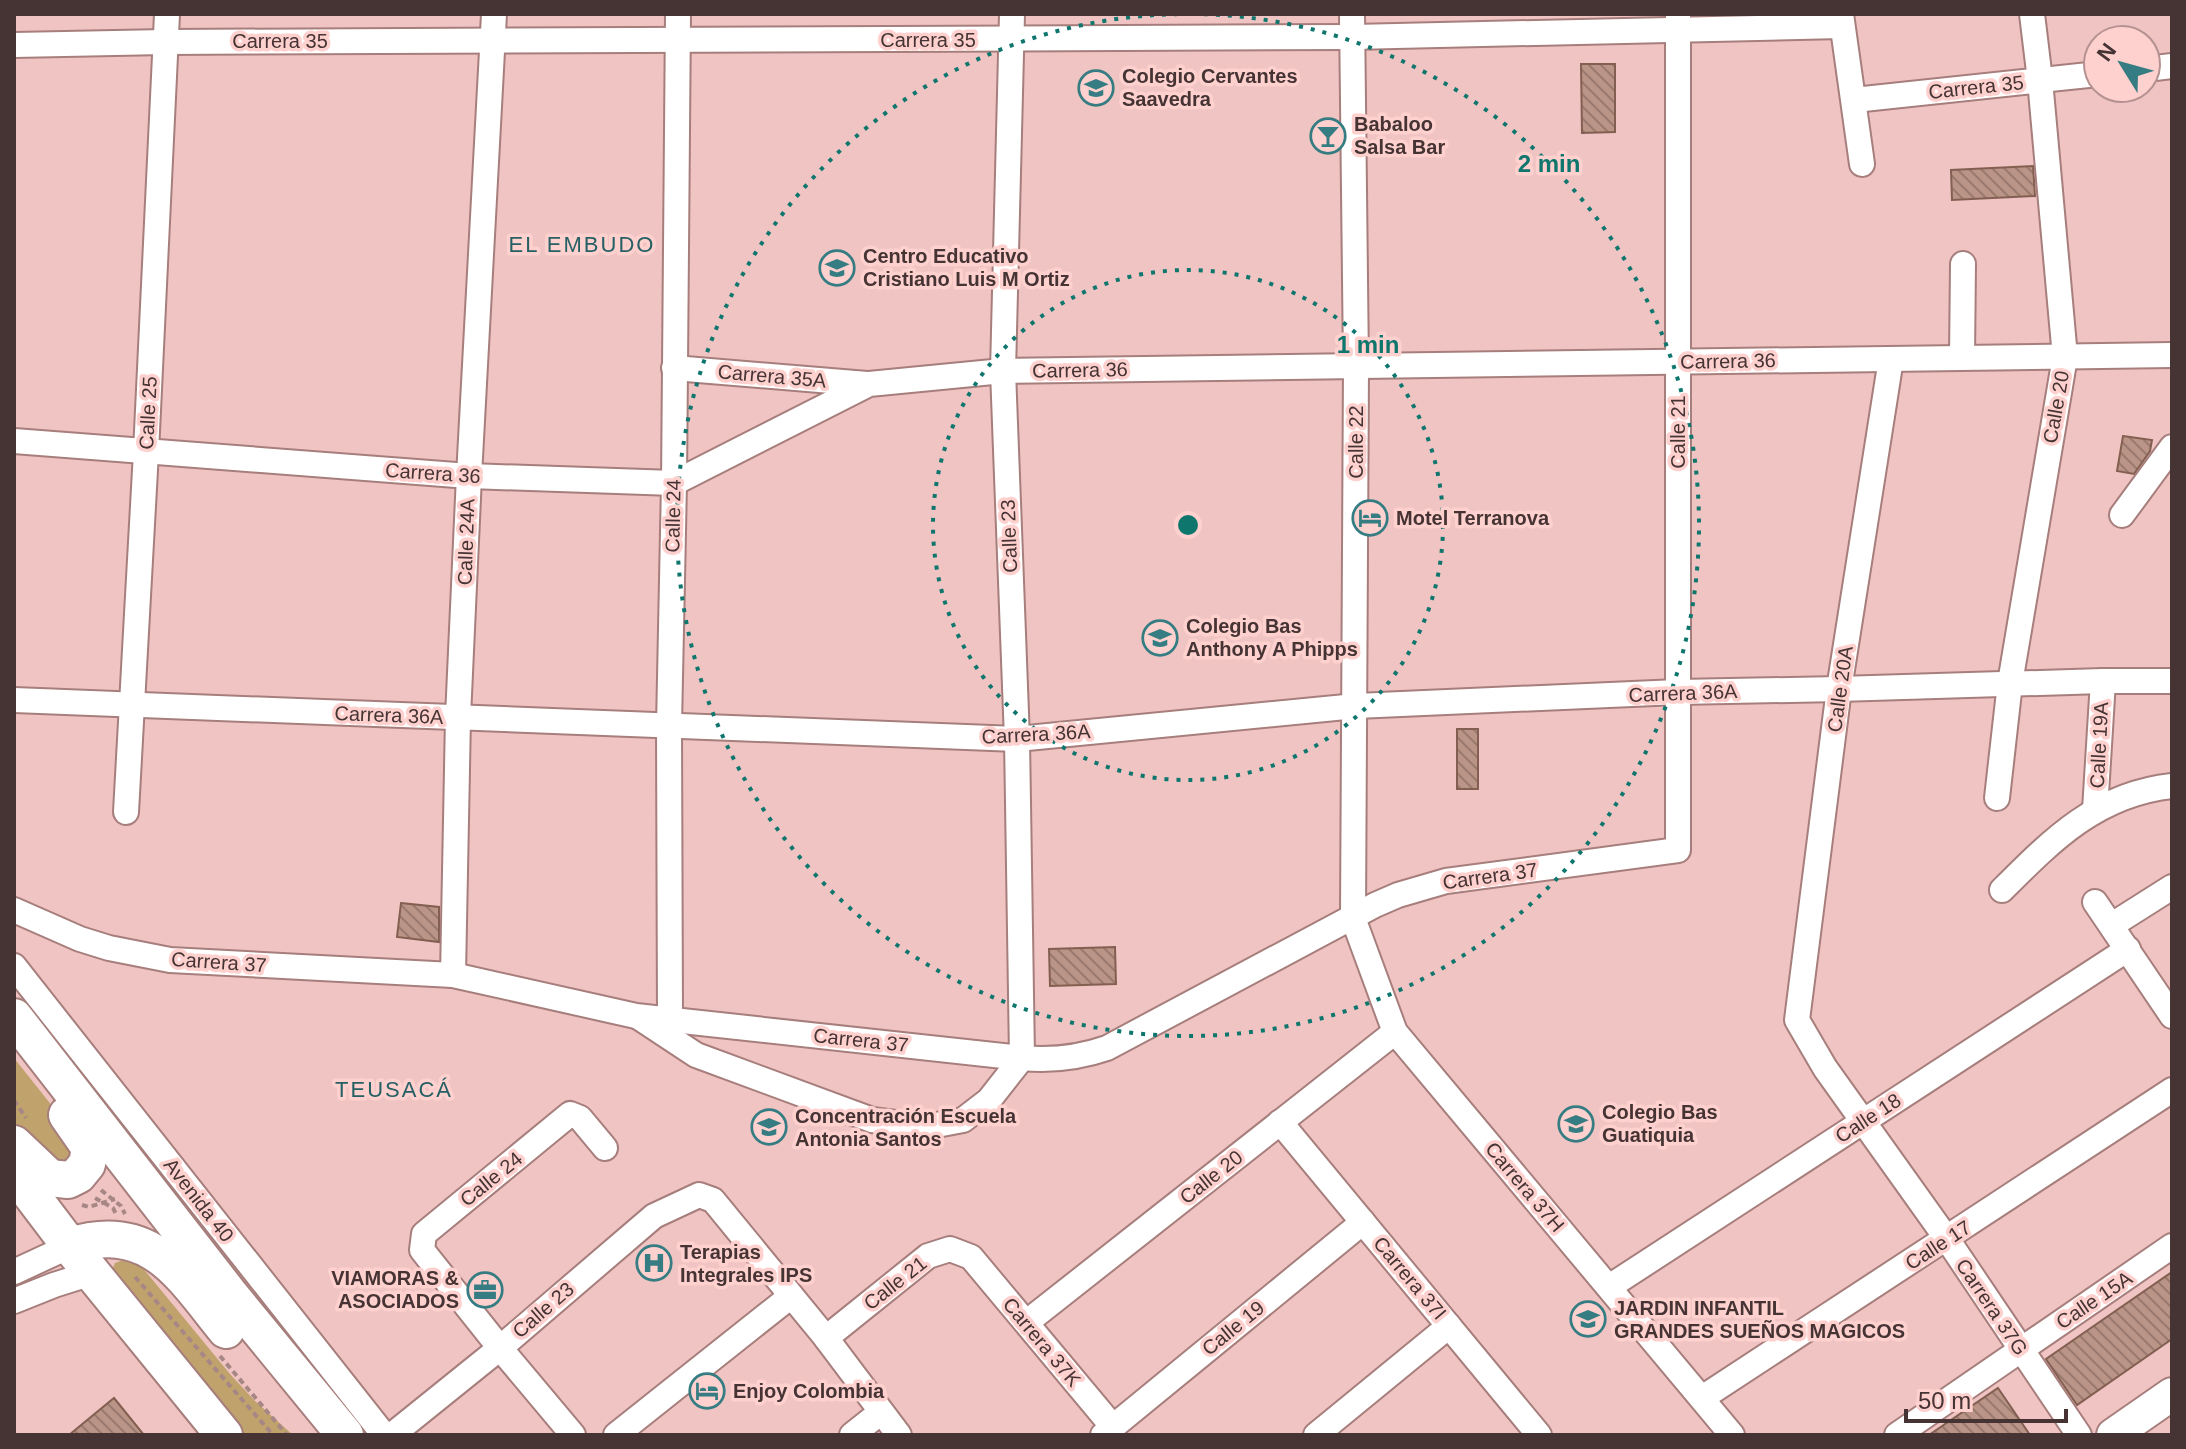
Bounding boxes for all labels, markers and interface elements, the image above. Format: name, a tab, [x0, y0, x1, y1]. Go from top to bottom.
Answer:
north arrow	[2082, 24, 2162, 104]
street label: Carrera 35	[880, 29, 976, 51]
street label: Carrera 35	[232, 30, 328, 52]
text: N	[2092, 38, 2121, 66]
place label: Colegio Cervantes Saavedra	[1122, 65, 1298, 110]
school or university icon: Colegio Cervantes Saavedra	[1077, 69, 1115, 107]
street label: Carrera 35	[1927, 71, 2025, 103]
place label: Babaloo Salsa Bar	[1354, 113, 1445, 158]
bar icon: Babaloo Salsa Bar	[1309, 117, 1347, 155]
text: 2 min	[1518, 150, 1580, 177]
district label: EL EMBUDO	[509, 232, 655, 257]
place label: Centro Educativo Cristiano Luis M Ortiz	[863, 245, 1070, 290]
school or university icon: Centro Educativo Cristiano Luis M Ortiz	[818, 249, 856, 287]
text: 1 min	[1337, 331, 1399, 358]
street label: Carrera 36	[1680, 349, 1776, 373]
street label: Carrera 36	[1032, 358, 1128, 382]
street label: Carrera 35A	[717, 360, 828, 392]
street label: Calle 20	[2039, 369, 2073, 445]
street label: Calle 25	[135, 376, 161, 450]
street label: Calle 21	[1667, 395, 1689, 469]
street label: Calle 22	[1345, 405, 1367, 479]
street label: Carrera 36	[385, 459, 481, 487]
street label: Calle 24	[661, 479, 685, 553]
street label: Calle 24A	[453, 498, 479, 586]
street label: Calle 23	[997, 499, 1021, 573]
hotel icon: Motel Terranova	[1351, 499, 1389, 537]
place label: Motel Terranova	[1396, 507, 1550, 529]
centre of rings	[1174, 511, 1202, 539]
place label: Colegio Bas Anthony A Phipps	[1186, 615, 1358, 660]
school or university icon: Colegio Bas Anthony A Phipps	[1141, 619, 1179, 657]
street label: Calle 20A	[1823, 644, 1857, 733]
street label: Carrera 36A	[1628, 680, 1738, 706]
street label: Calle 19A	[2086, 700, 2112, 789]
street label: Carrera 36A	[334, 702, 444, 728]
street label: Carrera 36A	[981, 720, 1092, 748]
street label: Carrera 37	[1441, 858, 1539, 894]
street label: Carrera 37	[171, 948, 267, 976]
street label: Carrera 37	[812, 1024, 910, 1056]
district label: TEUSACÁ	[335, 1077, 453, 1102]
street label: Calle 18	[1831, 1089, 1905, 1147]
place label: Colegio Bas Guatiquia	[1602, 1101, 1718, 1146]
place label: Concentración Escuela Antonia Santos	[795, 1105, 1017, 1150]
school or university icon: Colegio Bas Guatiquia	[1557, 1105, 1595, 1143]
school or university icon: Concentración Escuela Antonia Santos	[750, 1108, 788, 1146]
street label: Carrera 37H	[1481, 1138, 1569, 1236]
street label: Calle 20	[1175, 1146, 1247, 1208]
street label: Calle 24	[456, 1147, 526, 1211]
street label: Avenida 40	[160, 1154, 238, 1246]
street label: Calle 17	[1901, 1216, 1975, 1274]
street label: Carrera 37I	[1369, 1232, 1451, 1324]
place label: Terapias Integrales IPS	[680, 1241, 812, 1286]
hospital icon: Terapias Integrales IPS	[635, 1244, 673, 1282]
street label: Calle 21	[859, 1252, 931, 1314]
street label: Carrera 37G	[1952, 1255, 2032, 1359]
street label: Calle 15A	[2052, 1266, 2137, 1333]
place label: VIAMORAS & ASOCIADOS	[331, 1267, 459, 1312]
office icon: VIAMORAS & ASOCIADOS	[466, 1271, 504, 1309]
street label: Calle 23	[508, 1278, 578, 1342]
street label: Carrera 37K	[999, 1293, 1086, 1391]
street label: Calle 19	[1198, 1296, 1268, 1360]
place label: JARDIN INFANTIL GRANDES SUEÑOS MAGICOS	[1614, 1297, 1905, 1342]
school or university icon: JARDIN INFANTIL GRANDES SUEÑOS MAGICOS	[1569, 1300, 1607, 1338]
hotel icon: Enjoy Colombia	[688, 1372, 726, 1410]
scale bar	[1906, 1373, 2066, 1423]
place label: Enjoy Colombia	[733, 1380, 885, 1402]
text: 50 m	[1918, 1387, 1971, 1414]

